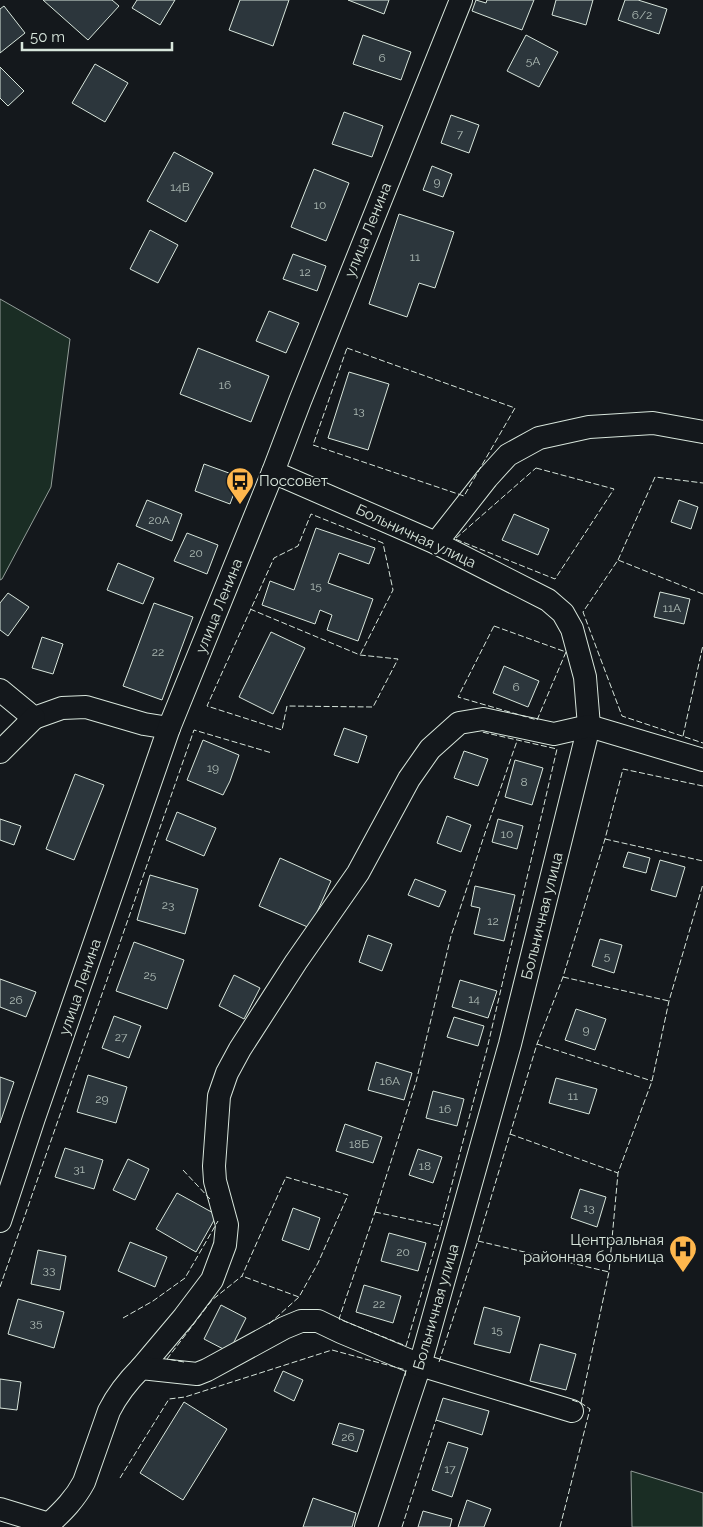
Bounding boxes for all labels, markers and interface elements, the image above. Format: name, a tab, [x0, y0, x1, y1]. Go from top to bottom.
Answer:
house number: 6/2	[632, 8, 652, 22]
scale bar	[22, 20, 172, 52]
text: 50 m	[30, 28, 65, 46]
house number: 6	[378, 51, 386, 65]
house number: 5А	[526, 54, 540, 68]
house number: 7	[457, 127, 464, 141]
house number: 9	[433, 175, 441, 189]
house number: 14В	[170, 180, 190, 194]
street label: улица Ленина	[341, 180, 395, 280]
house number: 10	[314, 198, 326, 212]
house number: 11	[410, 250, 420, 264]
house number: 12	[299, 265, 311, 279]
house number: 16	[219, 378, 231, 392]
house number: 13	[353, 404, 365, 418]
bus stop icon: Поссовет	[225, 466, 255, 505]
place label: Поссовет	[259, 472, 328, 490]
street label: Больничная улица	[353, 500, 479, 572]
house number: 20А	[148, 513, 170, 527]
house number: 20	[189, 546, 203, 560]
street label: улица Ленина	[192, 556, 246, 656]
house number: 15	[310, 579, 322, 593]
house number: 11А	[663, 601, 681, 615]
house number: 22	[152, 645, 164, 659]
house number: 6	[512, 680, 520, 694]
house number: 19	[207, 761, 219, 775]
house number: 8	[520, 775, 528, 789]
house number: 10	[501, 827, 513, 841]
street label: Больничная улица	[517, 851, 567, 981]
house number: 23	[162, 898, 174, 912]
house number: 12	[487, 914, 499, 928]
street label: улица Ленина	[55, 937, 105, 1037]
house number: 5	[604, 949, 611, 963]
house number: 25	[144, 968, 157, 982]
house number: 14	[468, 992, 480, 1006]
house number: 26	[9, 993, 23, 1007]
house number: 9	[582, 1023, 590, 1037]
house number: 27	[115, 1030, 128, 1044]
house number: 16А	[380, 1074, 400, 1088]
house number: 11	[568, 1089, 578, 1103]
house number: 29	[95, 1092, 109, 1106]
house number: 16	[439, 1102, 451, 1116]
house number: 18Б	[349, 1137, 369, 1151]
house number: 18	[419, 1159, 431, 1173]
house number: 31	[73, 1162, 85, 1176]
house number: 13	[583, 1201, 595, 1215]
place label: Центральная районная больница	[523, 1231, 664, 1266]
hospital icon: Центральная районная больница	[668, 1234, 698, 1273]
street label: Больничная улица	[409, 1242, 463, 1372]
house number: 20	[396, 1245, 410, 1259]
house number: 33	[43, 1263, 55, 1277]
house number: 22	[373, 1297, 385, 1311]
house number: 35	[30, 1316, 43, 1330]
house number: 15	[491, 1323, 503, 1337]
house number: 26	[341, 1430, 355, 1444]
house number: 17	[444, 1462, 456, 1476]

